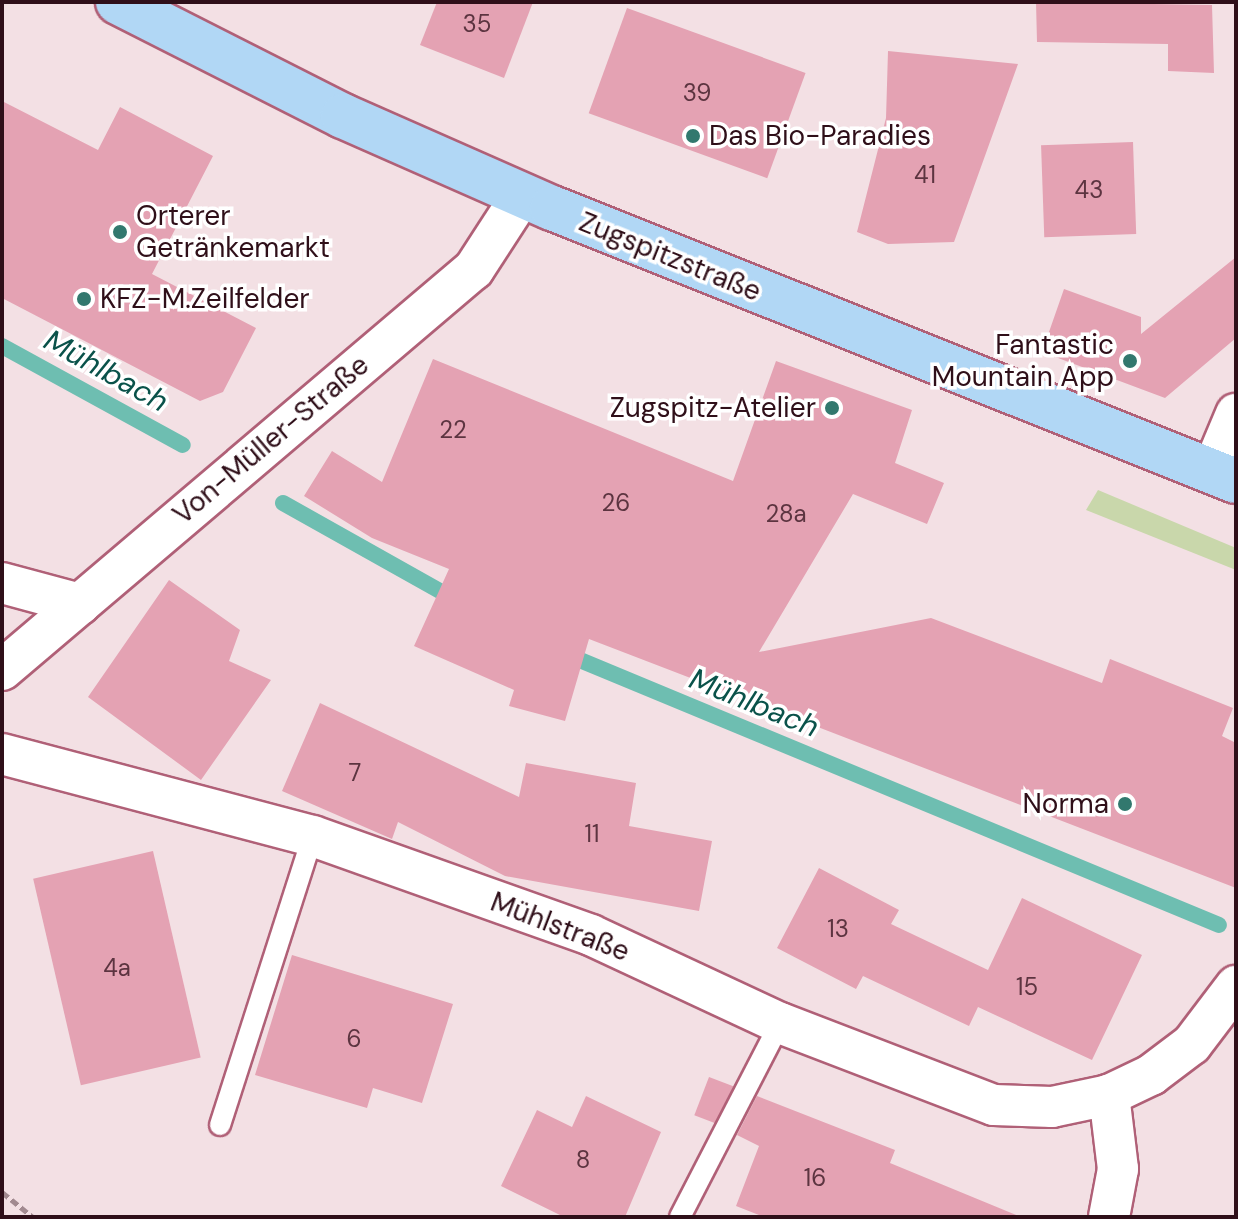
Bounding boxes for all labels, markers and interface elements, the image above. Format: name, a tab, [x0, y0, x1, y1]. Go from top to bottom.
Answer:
house number: 35	[463, 10, 491, 38]
house number: 39	[683, 79, 711, 107]
place label: Das Bio-Paradies	[709, 119, 931, 153]
marker: Das Bio-Paradies	[684, 127, 702, 145]
house number: 41	[914, 161, 936, 189]
house number: 43	[1075, 176, 1103, 204]
place label: Orterer Getränkemarkt	[136, 199, 330, 265]
street label: Zugspitzstraße	[574, 205, 766, 309]
marker: Orterer Getränkemarkt	[111, 223, 129, 241]
place label: KFZ-M.Zeilfelder	[100, 282, 310, 316]
marker: KFZ-M.Zeilfelder	[75, 290, 93, 308]
water label: Mühlbach	[38, 322, 174, 420]
place label: Fantastic Mountain App	[932, 328, 1114, 394]
street label: Von-Müller-Straße	[166, 348, 376, 532]
marker: Fantastic Mountain App	[1121, 352, 1139, 370]
place label: Zugspitz-Atelier	[610, 391, 816, 425]
marker: Zugspitz-Atelier	[823, 399, 841, 417]
house number: 22	[439, 416, 467, 444]
house number: 26	[602, 489, 630, 517]
house number: 28a	[765, 500, 807, 528]
water label: Mühlbach	[684, 661, 824, 745]
house number: 7	[349, 759, 361, 787]
place label: Norma	[1023, 787, 1109, 821]
marker: Norma	[1116, 795, 1134, 813]
house number: 11	[585, 820, 599, 848]
street label: Mühlstraße	[486, 885, 634, 969]
house number: 13	[827, 915, 849, 943]
house number: 4a	[103, 954, 131, 982]
house number: 15	[1016, 973, 1038, 1001]
house number: 6	[346, 1025, 362, 1053]
house number: 8	[576, 1146, 590, 1174]
house number: 16	[804, 1164, 826, 1192]

